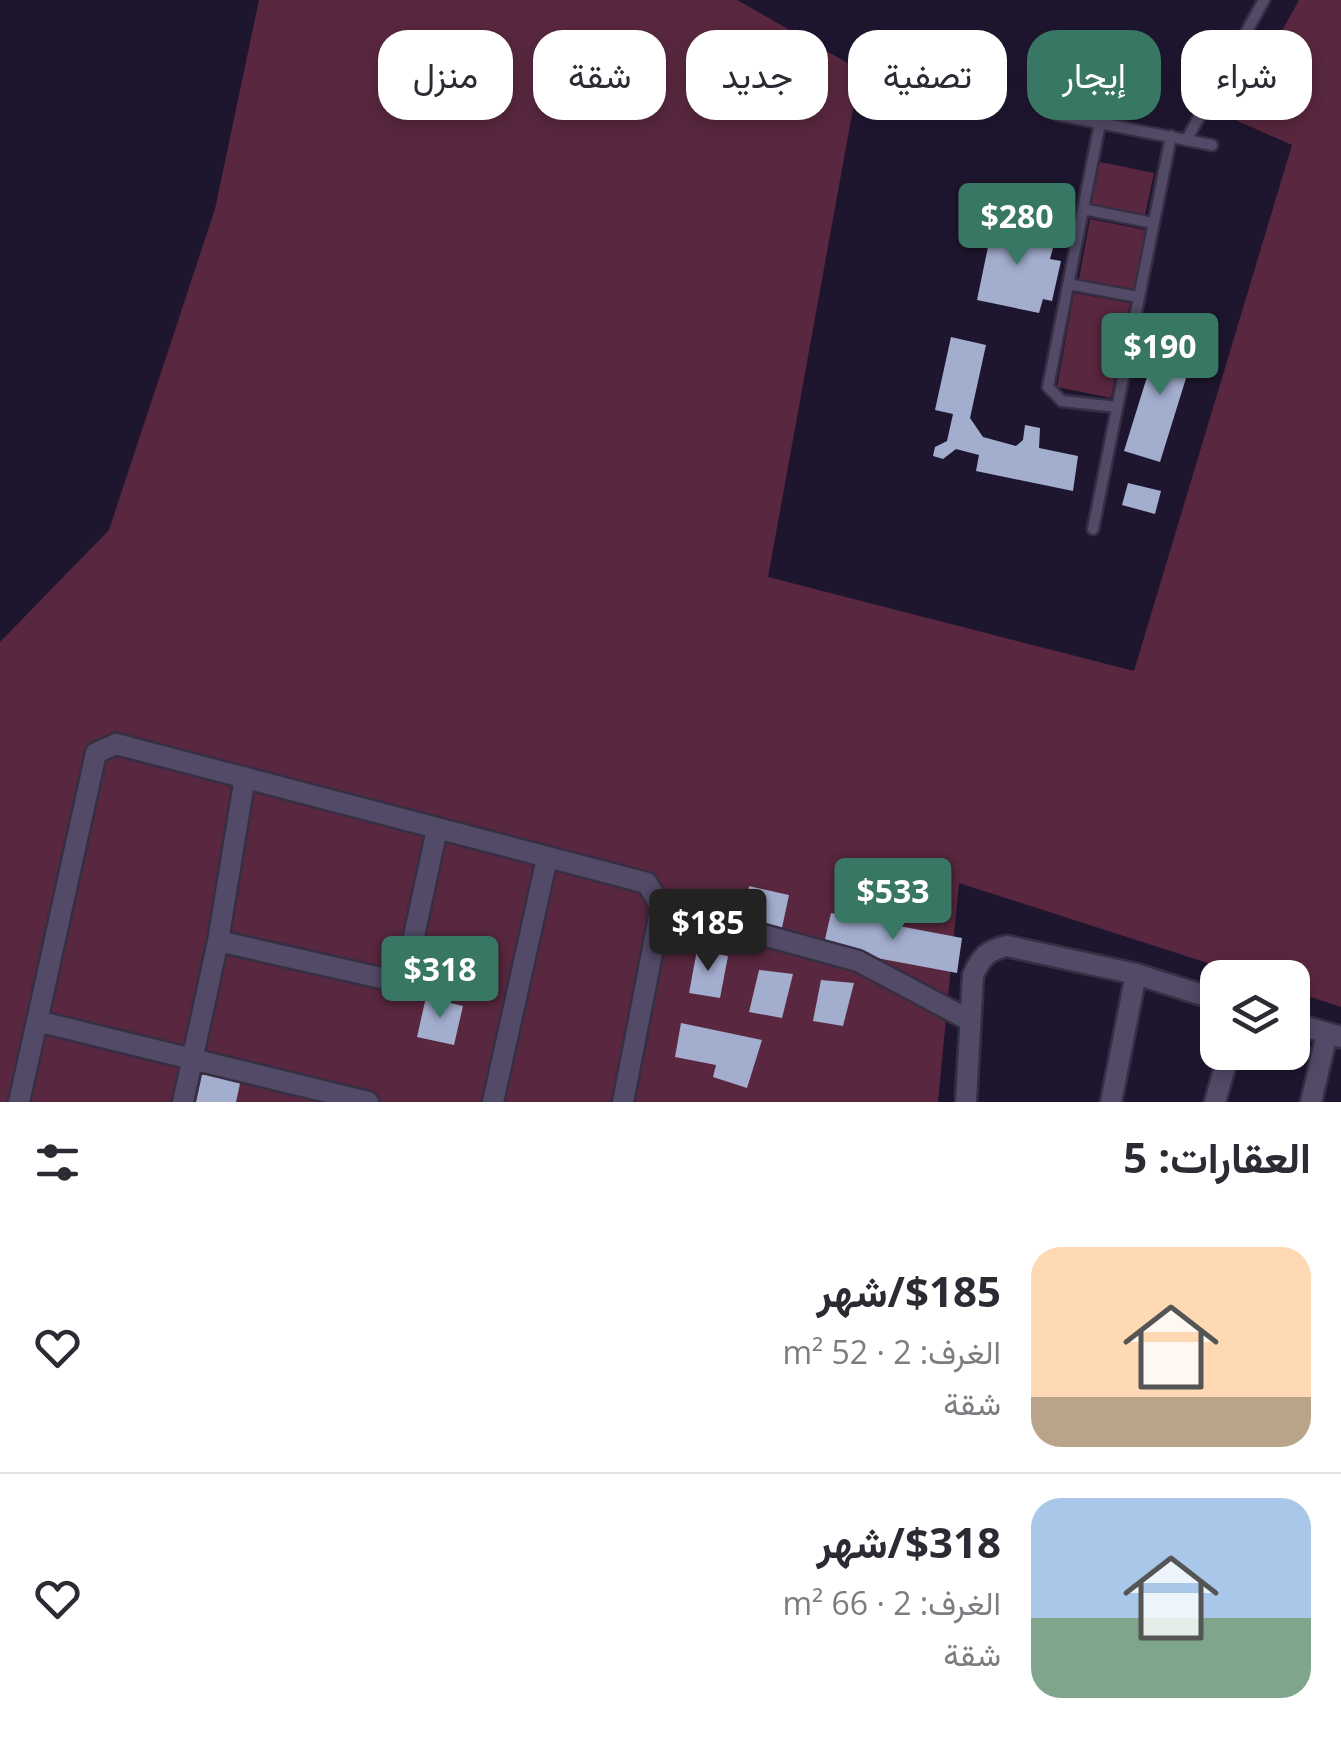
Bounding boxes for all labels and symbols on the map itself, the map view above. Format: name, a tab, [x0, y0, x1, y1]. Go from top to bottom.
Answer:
pin: $280	[958, 183, 1076, 268]
pin: $190	[1101, 313, 1219, 398]
pin: $533	[834, 858, 952, 943]
pin: $185	[649, 889, 767, 974]
pin: $318	[381, 936, 499, 1021]

